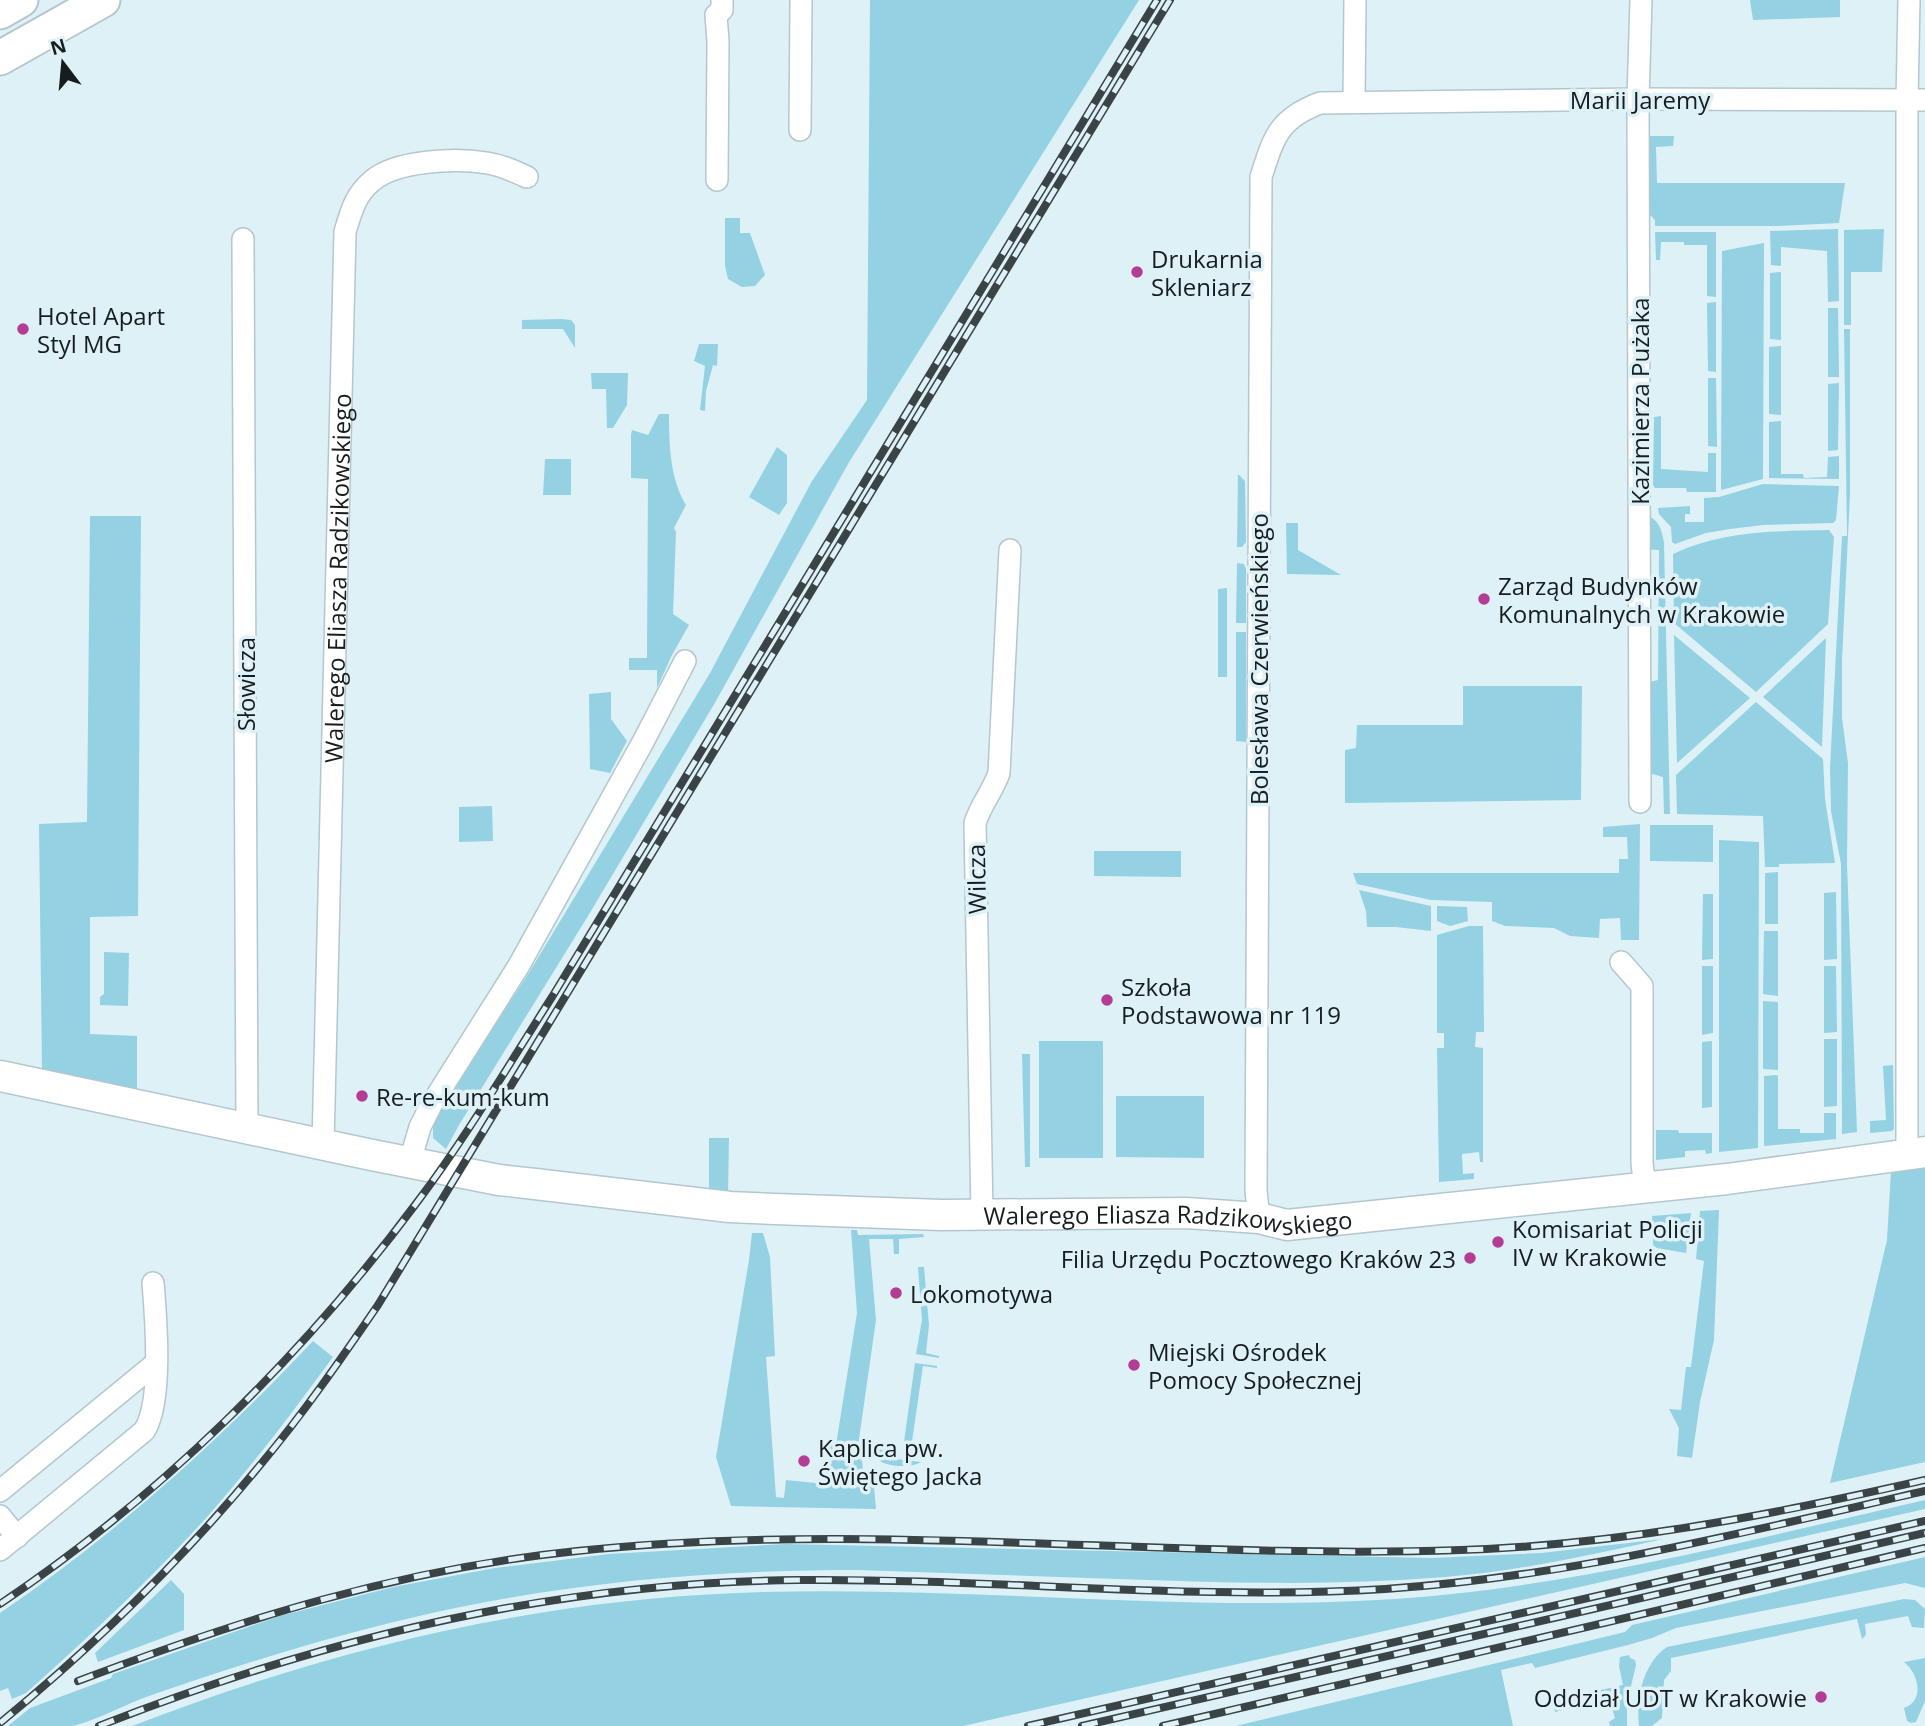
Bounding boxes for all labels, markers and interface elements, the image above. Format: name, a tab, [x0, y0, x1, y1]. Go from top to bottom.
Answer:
north arrow	[28, 28, 98, 98]
text: N	[47, 32, 69, 61]
street label: Marii Jaremy	[1570, 83, 1711, 116]
place label: Drukarnia Skleniarz	[1151, 242, 1263, 303]
marker: Drukarnia Skleniarz	[1129, 264, 1145, 280]
street label: Kazimierza Pużaka	[1623, 297, 1656, 505]
place label: Hotel Apart Styl MG	[37, 299, 165, 360]
marker: Hotel Apart Styl MG	[15, 321, 31, 337]
street label: Walerego Eliasza Radzikowskiego	[316, 393, 358, 764]
street label: Bolesława Czerwieńskiego	[1242, 513, 1275, 805]
place label: Zarząd Budynków Komunalnych w Krakowie	[1498, 569, 1785, 630]
marker: Zarząd Budynków Komunalnych w Krakowie	[1476, 591, 1492, 607]
street label: Słowicza	[229, 637, 262, 731]
street label: Wilcza	[959, 844, 993, 914]
place label: Szkoła Podstawowa nr 119	[1121, 970, 1341, 1031]
marker: Szkoła Podstawowa nr 119	[1099, 992, 1115, 1008]
place label: Re-re-kum-kum	[376, 1080, 550, 1113]
marker: Re-re-kum-kum	[354, 1088, 370, 1104]
street label: Walerego Eliasza Radzikowskiego	[983, 1196, 1354, 1242]
place label: Komisariat Policji IV w Krakowie	[1512, 1212, 1703, 1273]
marker: Komisariat Policji IV w Krakowie	[1490, 1234, 1506, 1250]
place label: Filia Urzędu Pocztowego Kraków 23	[1061, 1242, 1456, 1275]
marker: Filia Urzędu Pocztowego Kraków 23	[1462, 1250, 1478, 1266]
place label: Lokomotywa	[910, 1277, 1053, 1310]
marker: Lokomotywa	[888, 1285, 904, 1301]
place label: Miejski Ośrodek Pomocy Społecznej	[1148, 1335, 1362, 1396]
marker: Miejski Ośrodek Pomocy Społecznej	[1126, 1357, 1142, 1373]
place label: Kaplica pw. Świętego Jacka	[818, 1431, 982, 1492]
marker: Kaplica pw. Świętego Jacka	[796, 1453, 812, 1469]
place label: Oddział UDT w Krakowie	[1534, 1681, 1807, 1714]
marker: Oddział UDT w Krakowie	[1813, 1689, 1829, 1705]

